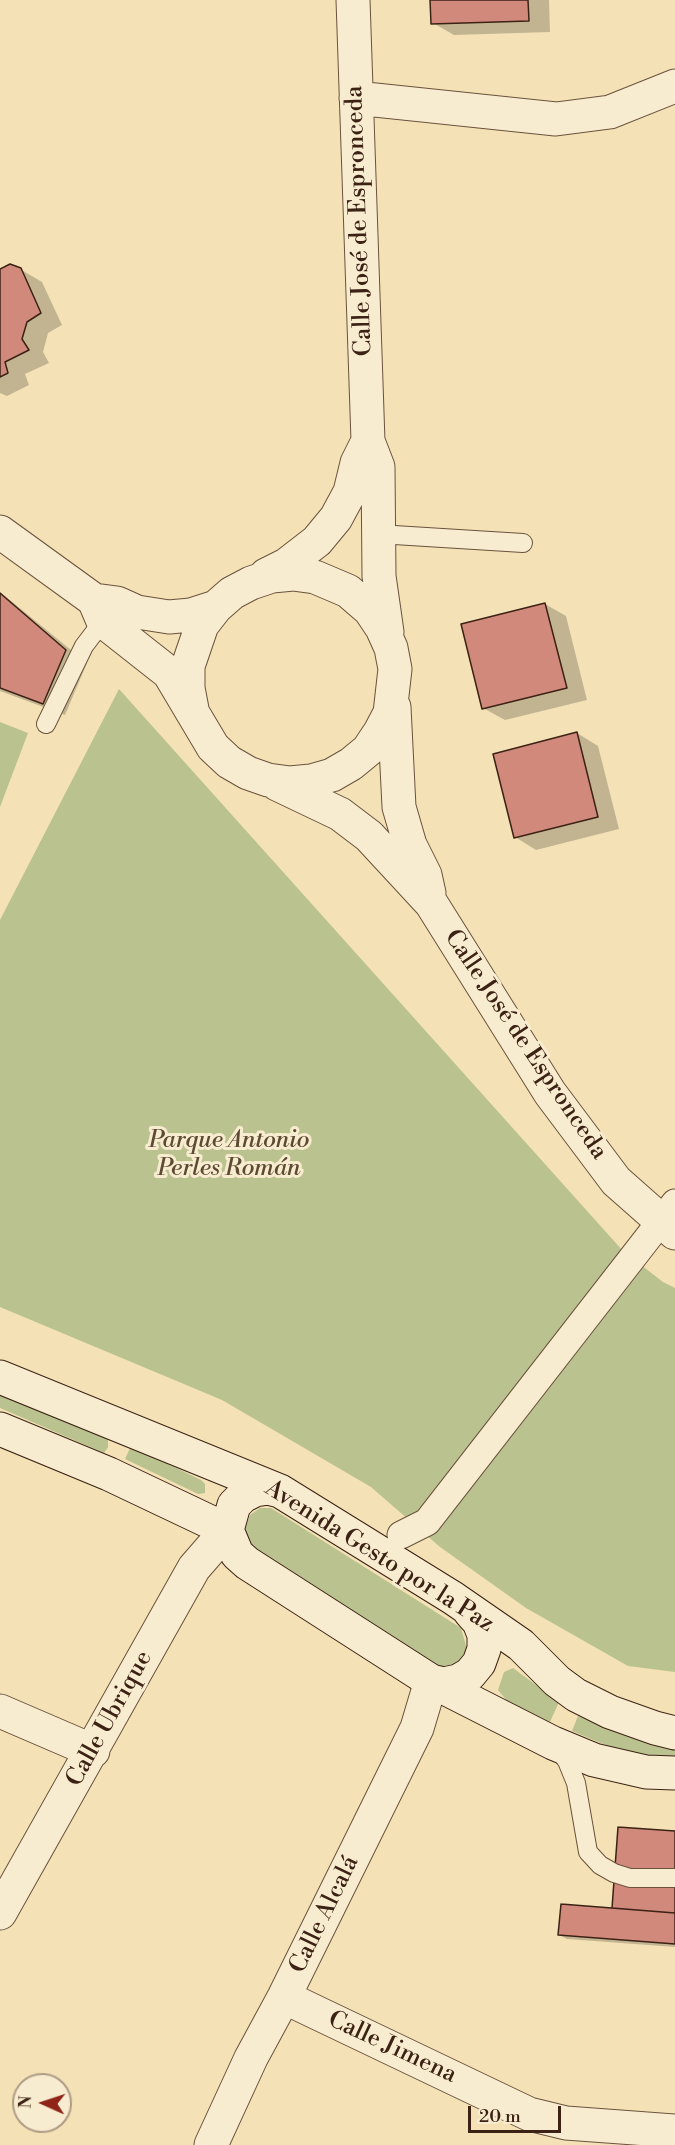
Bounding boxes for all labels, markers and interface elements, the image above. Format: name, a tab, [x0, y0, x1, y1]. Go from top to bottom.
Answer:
street label: Calle José de Espronceda	[341, 85, 379, 357]
street label: Calle José de Espronceda	[437, 925, 613, 1165]
park label: Parque Antonio Perles Román	[149, 1127, 309, 1183]
street label: Avenida Gesto por la Paz	[259, 1475, 499, 1639]
street label: Calle Ubrique	[61, 1646, 159, 1792]
street label: Calle Alcalá	[284, 1852, 366, 1978]
street label: Calle Jimena	[323, 2006, 461, 2090]
north arrow	[12, 2073, 72, 2133]
scale bar	[471, 2094, 564, 2132]
text: N	[16, 2095, 36, 2109]
text: 20 m	[479, 2105, 521, 2128]

